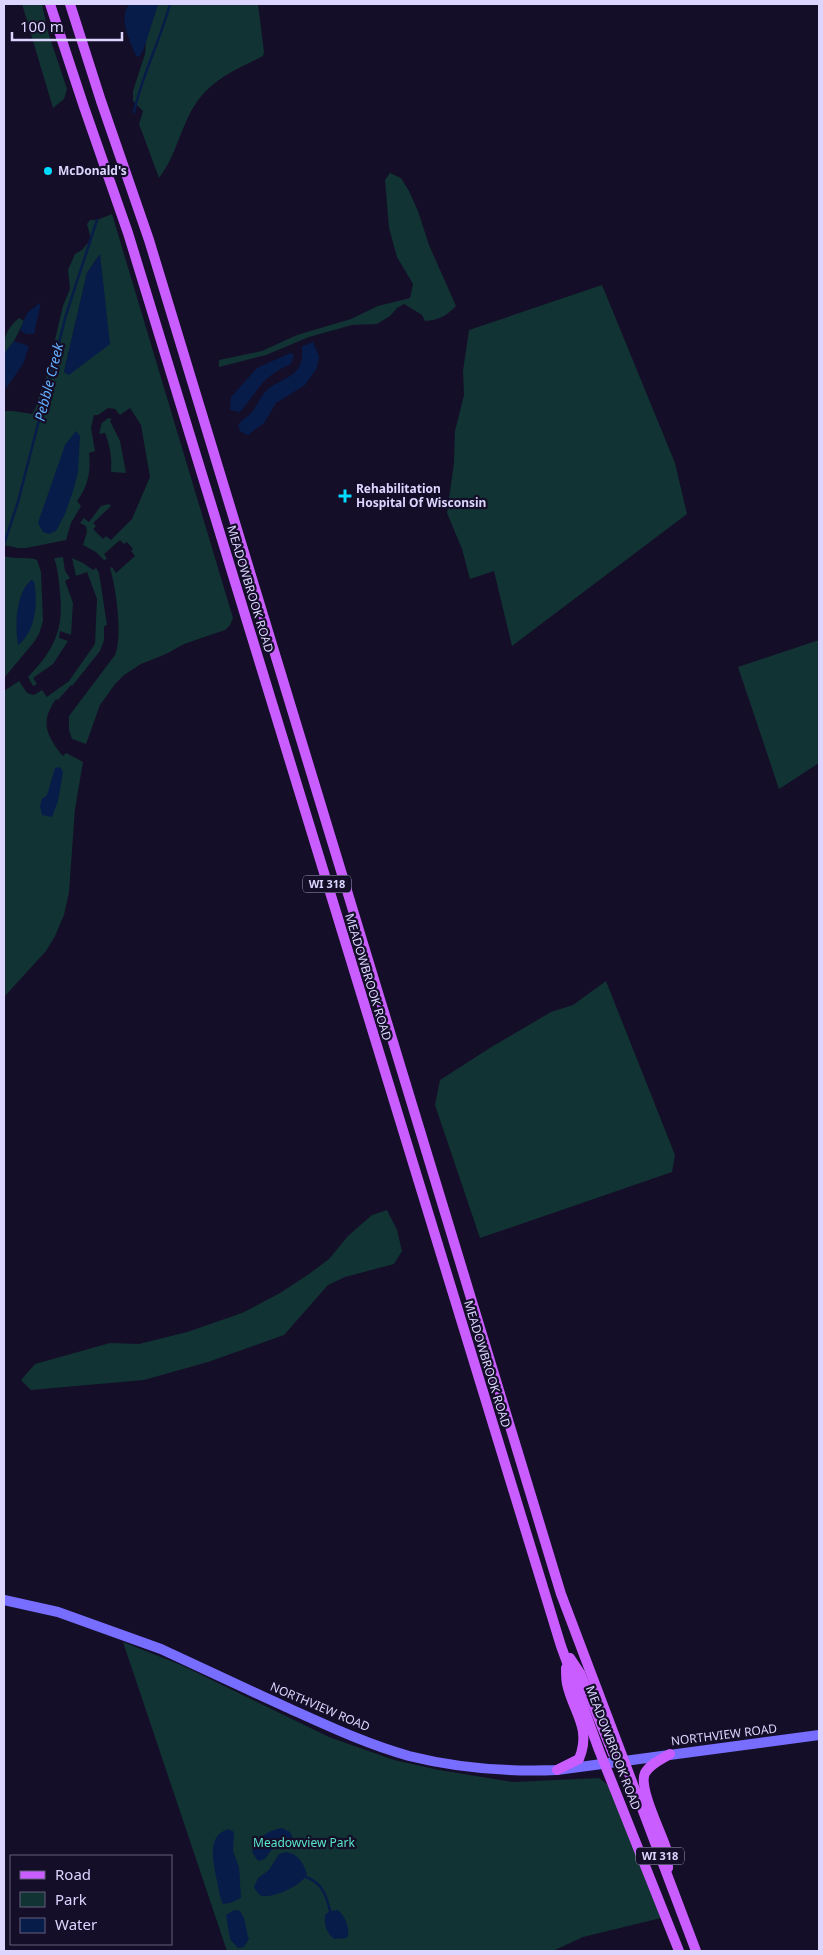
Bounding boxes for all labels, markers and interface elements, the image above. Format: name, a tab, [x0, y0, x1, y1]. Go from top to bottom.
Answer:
scale bar	[12, 10, 122, 42]
text: 100 m	[20, 16, 64, 36]
place label: McDonald's	[58, 162, 127, 179]
marker: McDonald's	[42, 165, 54, 177]
water label: Pebble Creek	[30, 340, 68, 423]
place label: Rehabilitation Hospital Of Wisconsin	[356, 480, 486, 511]
marker: Rehabilitation Hospital Of Wisconsin	[338, 489, 352, 503]
street label: MEADOWBROOK ROAD	[223, 523, 278, 655]
road number: WI 318	[303, 876, 351, 892]
street label: MEADOWBROOK ROAD	[341, 911, 396, 1043]
street label: MEADOWBROOK ROAD	[460, 1298, 515, 1430]
street label: NORTHVIEW ROAD	[268, 1678, 373, 1735]
street label: MEADOWBROOK ROAD	[582, 1683, 645, 1813]
street label: NORTHVIEW ROAD	[670, 1720, 778, 1749]
park label: Meadowview Park	[253, 1834, 356, 1851]
road number: WI 318	[636, 1848, 684, 1864]
legend	[10, 1855, 172, 1945]
text: Road	[55, 1864, 91, 1884]
text: Park	[55, 1889, 87, 1909]
text: Water	[55, 1914, 97, 1934]

